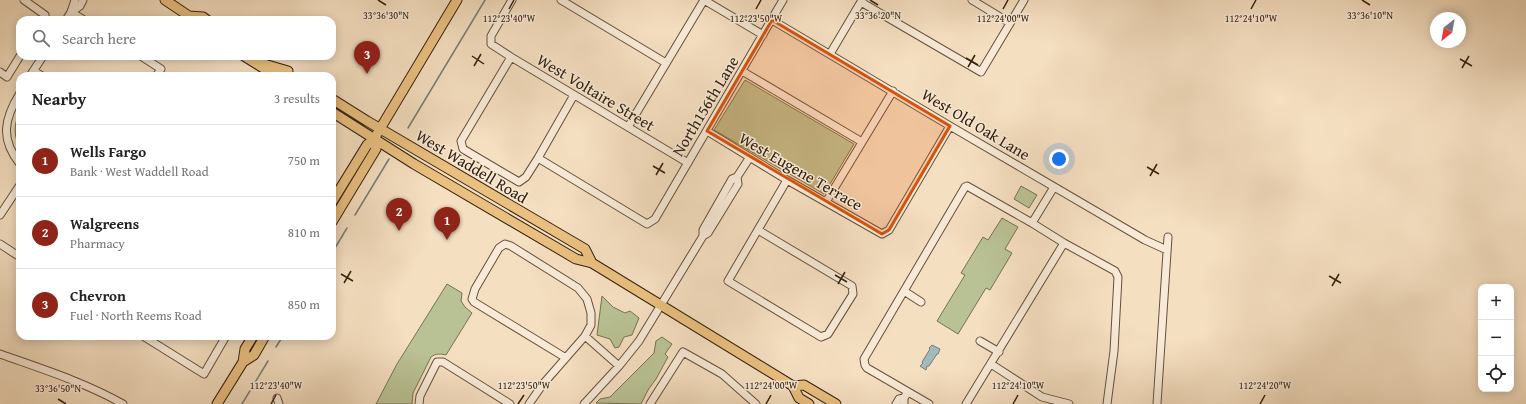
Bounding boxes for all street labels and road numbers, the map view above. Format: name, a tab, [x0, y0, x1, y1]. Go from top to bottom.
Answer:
street label: West Voltaire Street	[532, 47, 660, 137]
street label: North156th Lane	[666, 51, 744, 161]
street label: West Old Oak Lane	[917, 82, 1035, 166]
street label: West Waddell Road	[411, 123, 533, 209]
street label: West Eugene Terrace	[735, 126, 867, 216]

